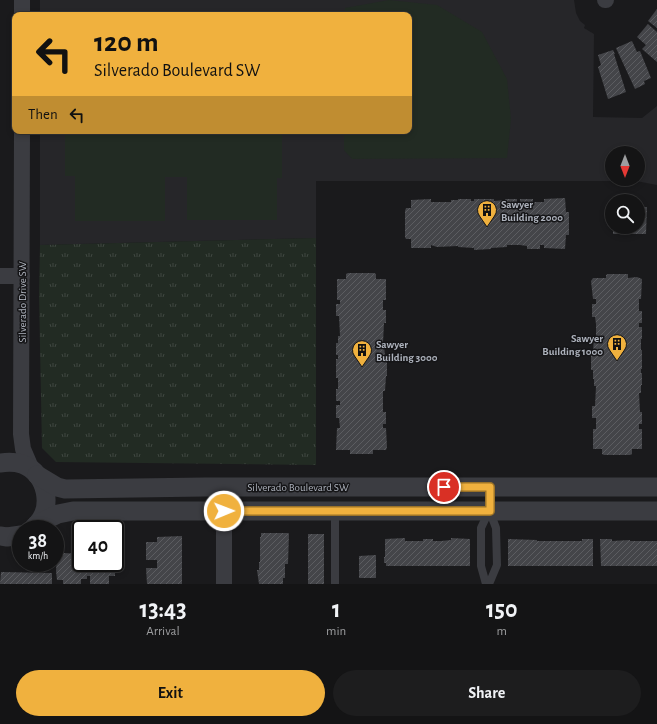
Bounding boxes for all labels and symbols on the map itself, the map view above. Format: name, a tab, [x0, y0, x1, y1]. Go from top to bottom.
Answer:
north arrow	[605, 146, 645, 186]
building icon: Sawyer Building 2000	[476, 199, 498, 227]
place label: Sawyer Building 2000	[501, 199, 563, 223]
street label: Silverado Drive SW	[17, 261, 28, 343]
place label: Sawyer Building 1000	[542, 333, 603, 357]
building icon: Sawyer Building 1000	[606, 333, 628, 361]
building icon: Sawyer Building 3000	[351, 339, 373, 367]
place label: Sawyer Building 3000	[376, 339, 438, 363]
pin	[427, 470, 461, 504]
street label: Silverado Boulevard SW	[247, 482, 349, 493]
position arrow	[203, 490, 245, 532]
speed limit sign: 40	[72, 520, 124, 572]

